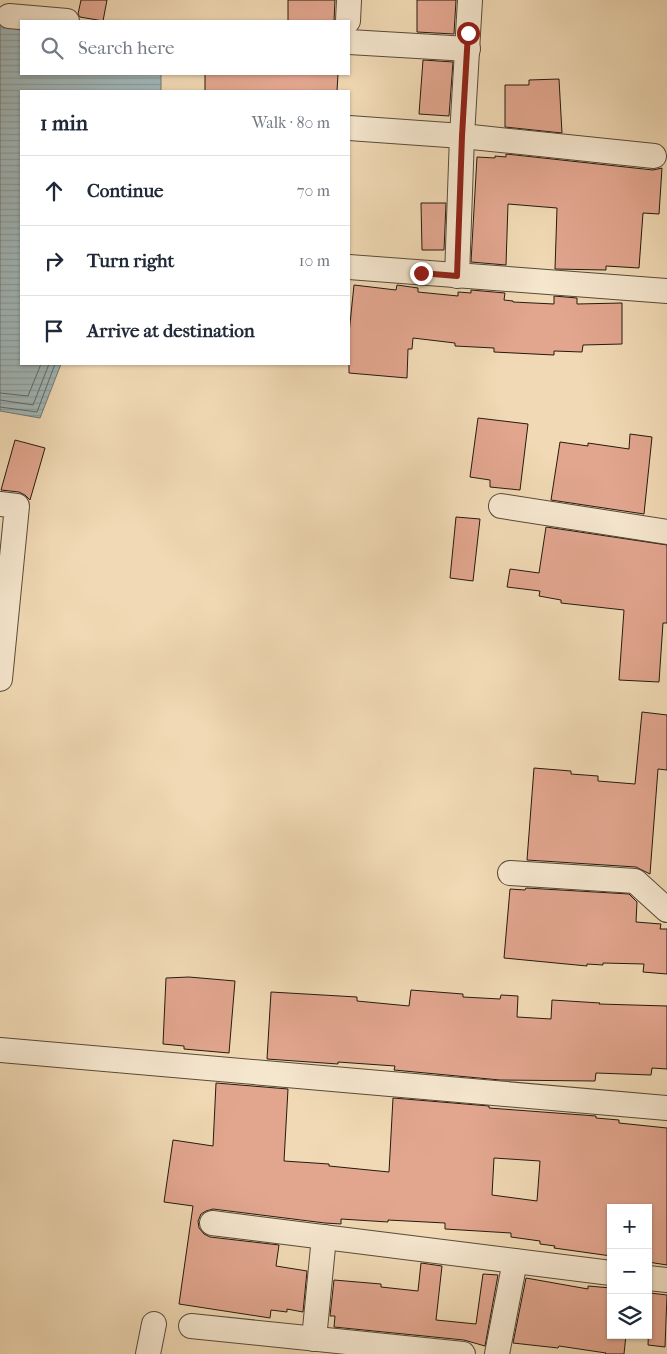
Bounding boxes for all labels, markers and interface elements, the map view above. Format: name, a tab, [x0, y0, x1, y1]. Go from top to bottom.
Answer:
search box	[20, 20, 350, 75]
route start	[457, 22, 480, 45]
icon: search	[38, 34, 66, 62]
text: Search here	[78, 37, 174, 59]
text: 1 min	[40, 111, 88, 135]
text: Walk · 80 m	[252, 113, 330, 132]
icon: ahead	[40, 177, 68, 205]
text: Continue	[87, 180, 163, 202]
text: 70 m	[297, 181, 330, 200]
icon: right	[40, 247, 68, 275]
text: Turn right	[87, 250, 174, 272]
text: 10 m	[299, 251, 330, 270]
route end	[410, 262, 433, 285]
icon: arrive	[40, 317, 68, 345]
text: Arrive at destination	[87, 320, 255, 342]
map controls	[607, 1204, 652, 1339]
button: +	[607, 1204, 652, 1249]
button: −	[607, 1249, 652, 1294]
button: layers	[607, 1294, 652, 1339]

